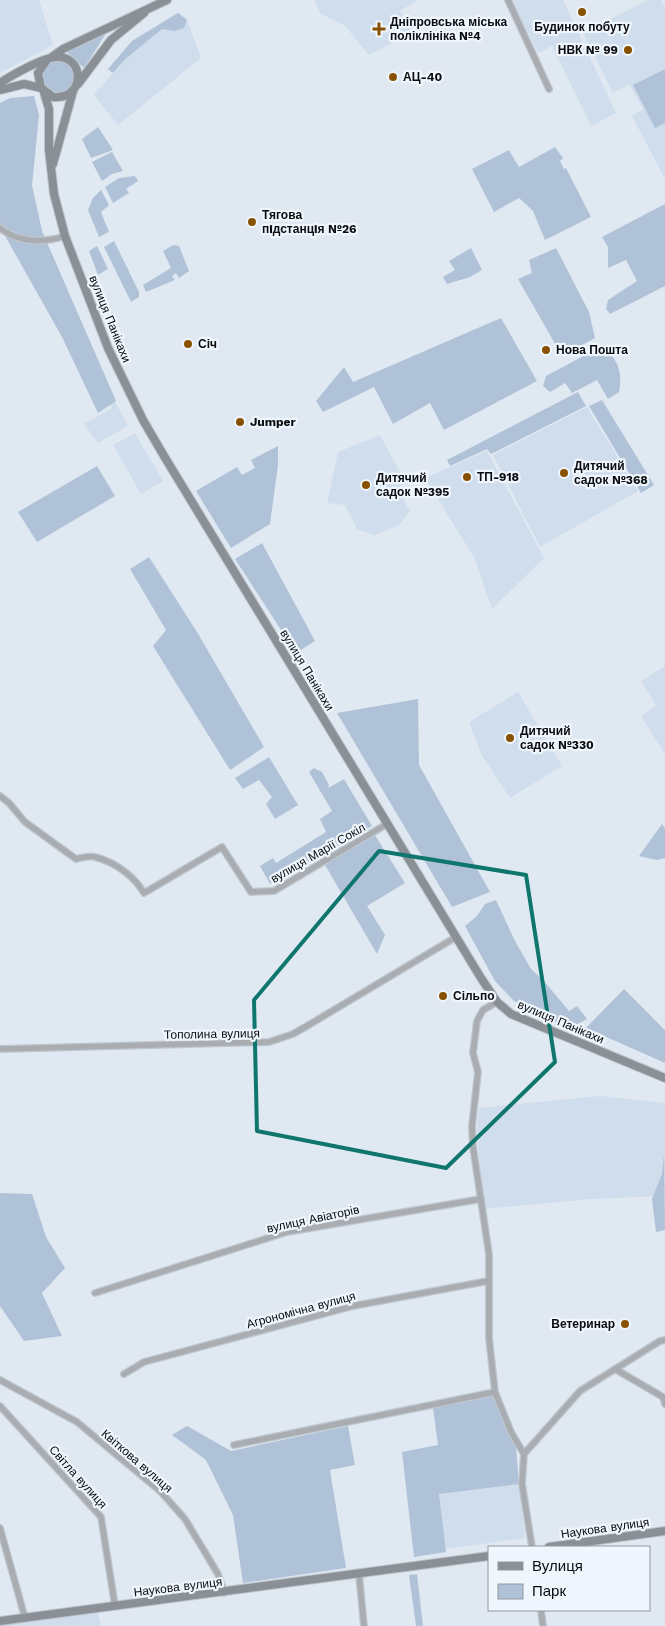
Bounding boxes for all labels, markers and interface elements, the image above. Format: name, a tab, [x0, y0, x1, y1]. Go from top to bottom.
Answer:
marker: Будинок побуту	[576, 6, 588, 18]
place label: Дніпровська міська поліклініка №4	[390, 15, 508, 43]
place label: Будинок побуту	[534, 20, 630, 34]
marker: Дніпровська міська поліклініка №4	[372, 22, 386, 36]
place label: НВК № 99	[558, 43, 618, 57]
marker: НВК № 99	[622, 44, 634, 56]
place label: АЦ-40	[403, 70, 443, 84]
marker: АЦ-40	[387, 71, 399, 83]
place label: Тягова пiдстанцiя №26	[262, 208, 357, 236]
marker: Тягова пiдстанцiя №26	[246, 216, 258, 228]
street label: вулиця Панікахи	[86, 273, 134, 365]
place label: Січ	[198, 337, 217, 351]
marker: Січ	[182, 338, 194, 350]
place label: Нова Пошта	[556, 343, 628, 357]
marker: Нова Пошта	[540, 344, 552, 356]
place label: Jumper	[250, 415, 297, 429]
marker: Jumper	[234, 416, 246, 428]
place label: Дитячий садок №368	[574, 459, 648, 487]
marker: Дитячий садок №368	[558, 467, 570, 479]
place label: ТП-918	[477, 470, 519, 484]
place label: Дитячий садок №395	[376, 471, 449, 499]
marker: ТП-918	[461, 471, 473, 483]
marker: Дитячий садок №395	[360, 479, 372, 491]
street label: вулиця Панікахи	[277, 627, 337, 713]
place label: Дитячий садок №330	[520, 724, 594, 752]
marker: Дитячий садок №330	[504, 732, 516, 744]
street label: вулиця Марії Сокіл	[268, 820, 368, 886]
place label: Сільпо	[453, 989, 495, 1003]
marker: Сільпо	[437, 990, 449, 1002]
street label: вулиця Панікахи	[516, 997, 606, 1047]
street label: Тополина вулиця	[164, 1026, 260, 1042]
street label: вулиця Авіаторів	[265, 1202, 361, 1236]
street label: Агрономічна вулиця	[245, 1289, 357, 1331]
place label: Ветеринар	[551, 1317, 615, 1331]
marker: Ветеринар	[619, 1318, 631, 1330]
street label: Квіткова вулиця	[99, 1426, 175, 1496]
street label: Світла вулиця	[46, 1443, 110, 1511]
street label: Наукова вулиця	[560, 1515, 650, 1541]
legend	[488, 1546, 650, 1611]
text: Вулиця	[532, 1557, 583, 1575]
street label: Наукова вулиця	[133, 1575, 223, 1599]
text: Парк	[532, 1582, 566, 1600]

